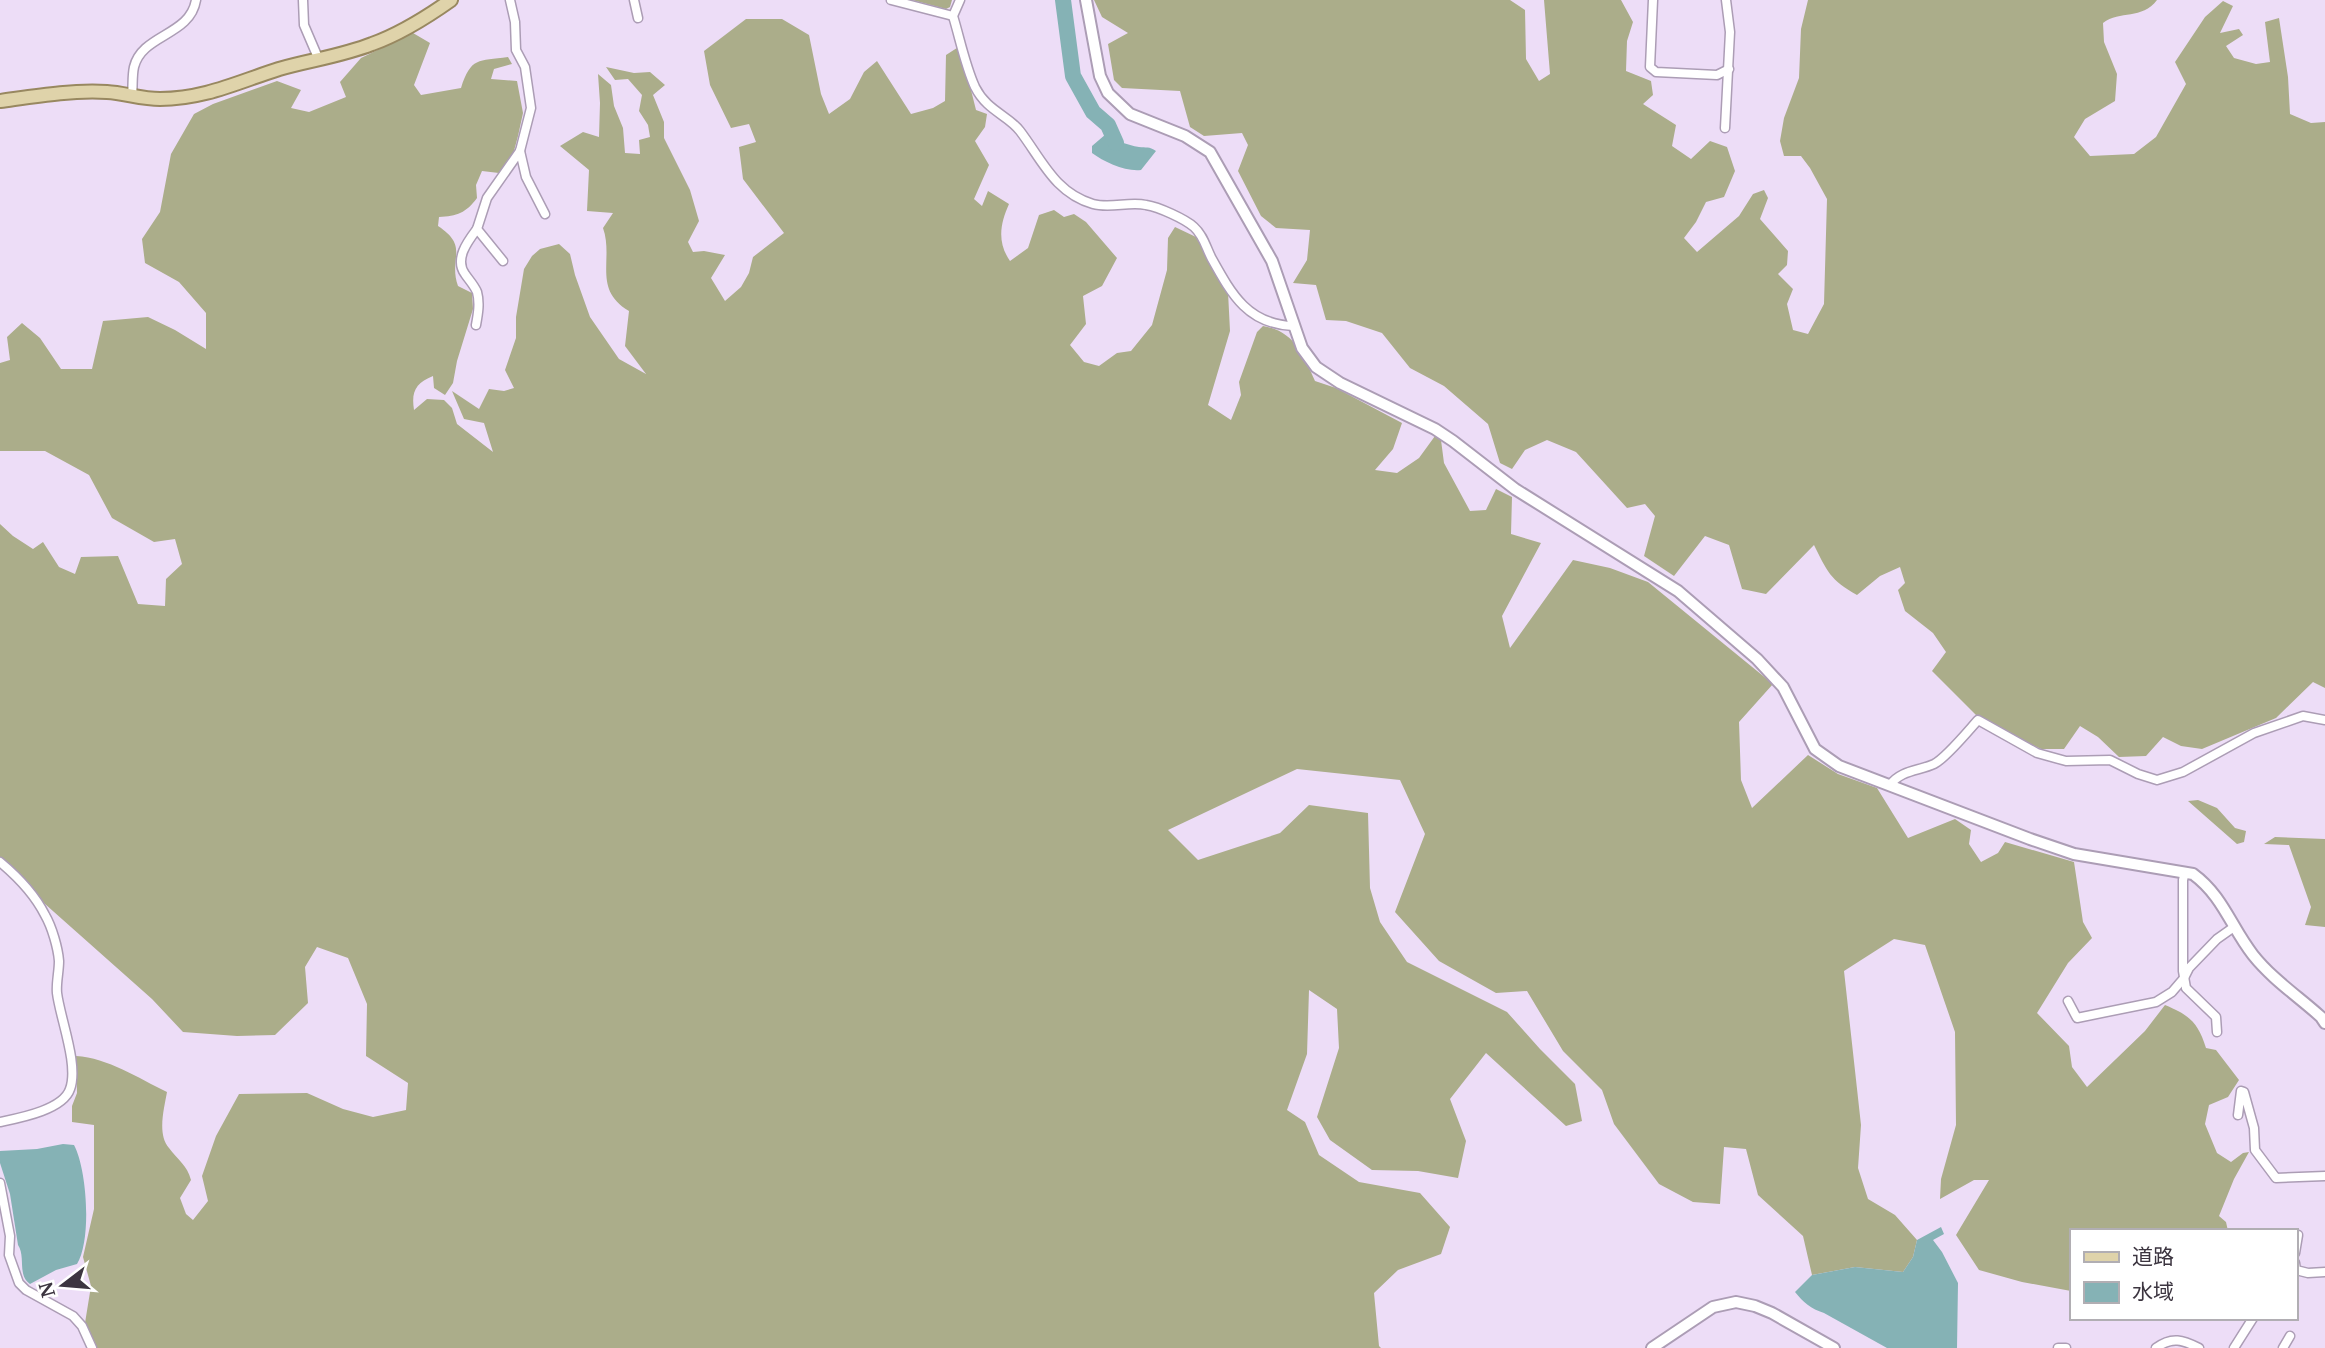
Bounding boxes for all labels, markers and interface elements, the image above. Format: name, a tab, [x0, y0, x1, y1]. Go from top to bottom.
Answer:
legend	[2070, 1229, 2297, 1320]
text: 道路	[2132, 1242, 2174, 1270]
north arrow	[28, 1250, 98, 1320]
text: 水域	[2132, 1277, 2174, 1305]
text: N	[32, 1279, 61, 1300]

